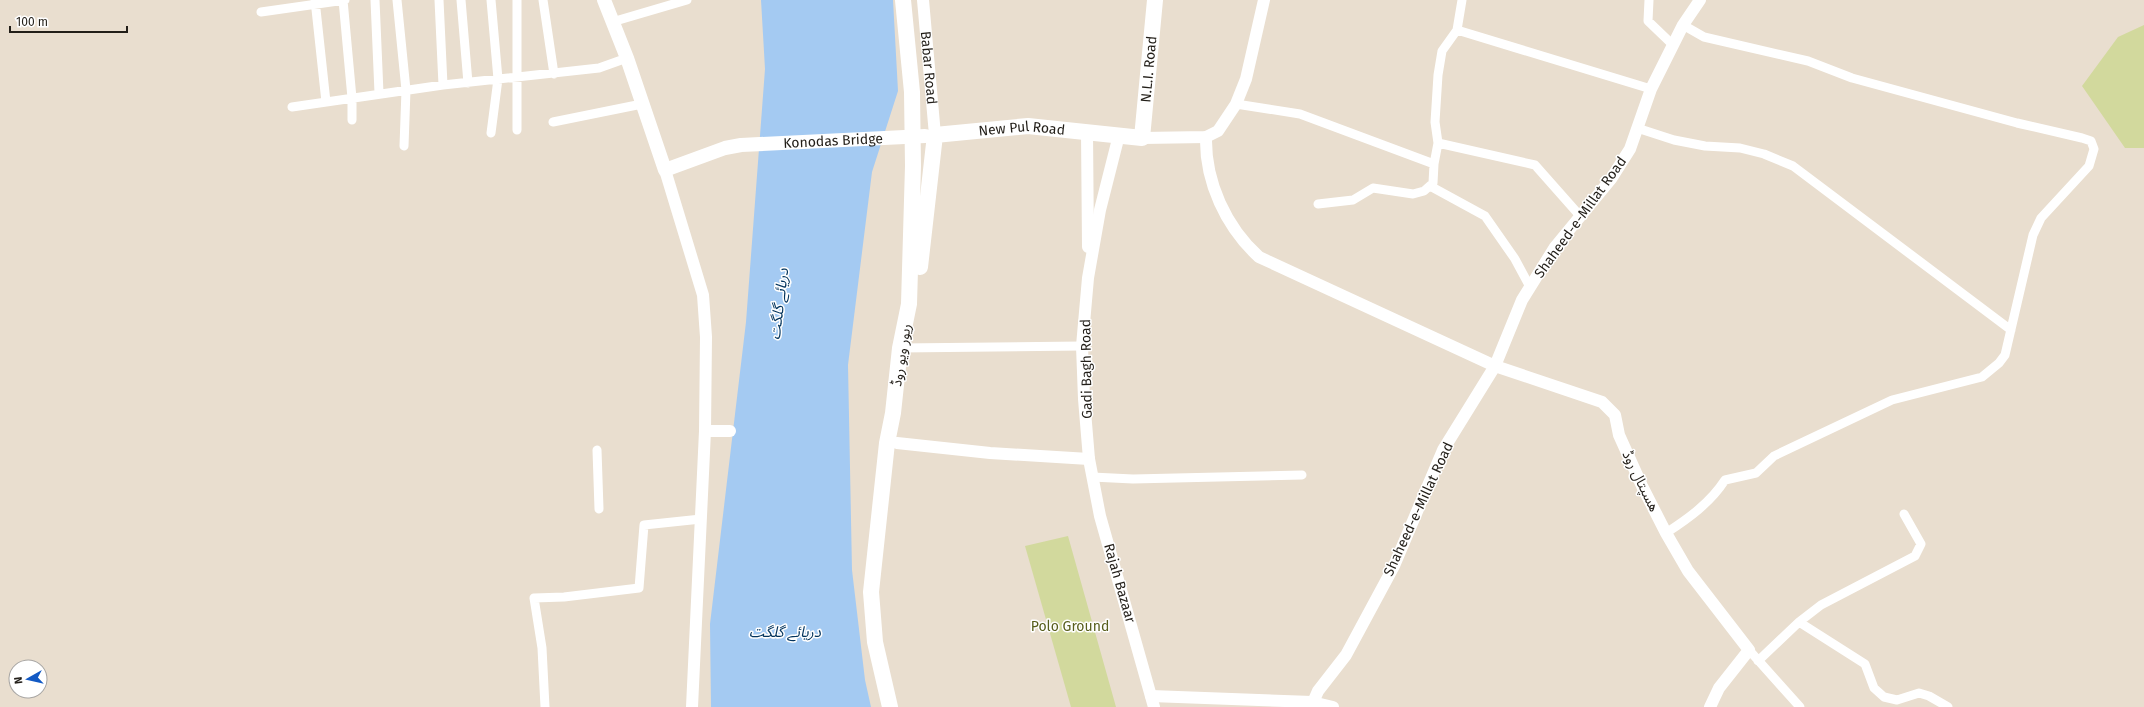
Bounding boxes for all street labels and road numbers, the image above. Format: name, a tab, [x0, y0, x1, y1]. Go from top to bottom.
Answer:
street label: Babar Road	[917, 30, 940, 105]
street label: N.L.I. Road	[1137, 35, 1161, 103]
street label: New Pul Road	[978, 118, 1066, 140]
street label: Konodas Bridge	[783, 130, 883, 152]
street label: Shaheed-e-Millat Road	[1531, 153, 1630, 281]
street label: Gadi Bagh Road	[1077, 319, 1096, 419]
street label: ریور ویو روڈ	[888, 323, 915, 388]
street label: Shaheed-e-Millat Road	[1380, 440, 1457, 579]
street label: ھسپتال روڈ	[1617, 448, 1663, 515]
street label: Rajah Bazaar	[1100, 541, 1139, 625]

